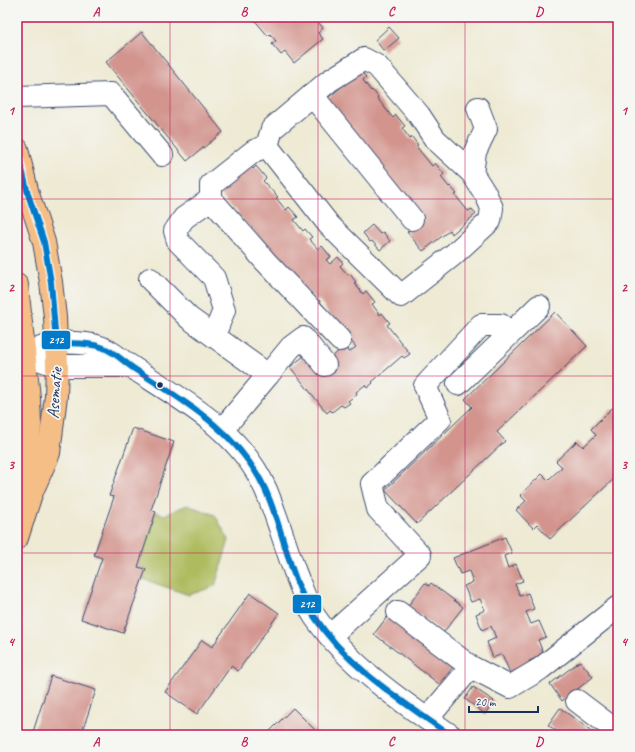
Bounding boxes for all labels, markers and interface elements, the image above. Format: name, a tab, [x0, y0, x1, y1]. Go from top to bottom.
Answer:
text: A	[93, 4, 101, 20]
text: B	[241, 4, 249, 20]
text: C	[388, 4, 396, 20]
text: D	[535, 4, 544, 20]
text: 1	[8, 103, 16, 119]
text: 1	[621, 103, 629, 119]
text: 2	[8, 280, 15, 296]
text: 2	[621, 280, 628, 296]
line badge: 212	[41, 330, 71, 350]
text: 212	[49, 333, 64, 347]
street label: Asematie	[42, 365, 67, 419]
unlabelled marker	[155, 380, 165, 390]
text: 3	[8, 457, 15, 473]
text: 3	[621, 457, 628, 473]
line badge: 212	[292, 594, 322, 614]
text: 212	[300, 597, 315, 611]
text: 4	[8, 634, 16, 650]
text: 4	[621, 634, 629, 650]
scale bar	[469, 688, 538, 714]
text: 20 m	[475, 694, 497, 710]
text: A	[93, 734, 101, 750]
text: B	[241, 734, 249, 750]
text: C	[388, 734, 396, 750]
text: D	[535, 734, 544, 750]

